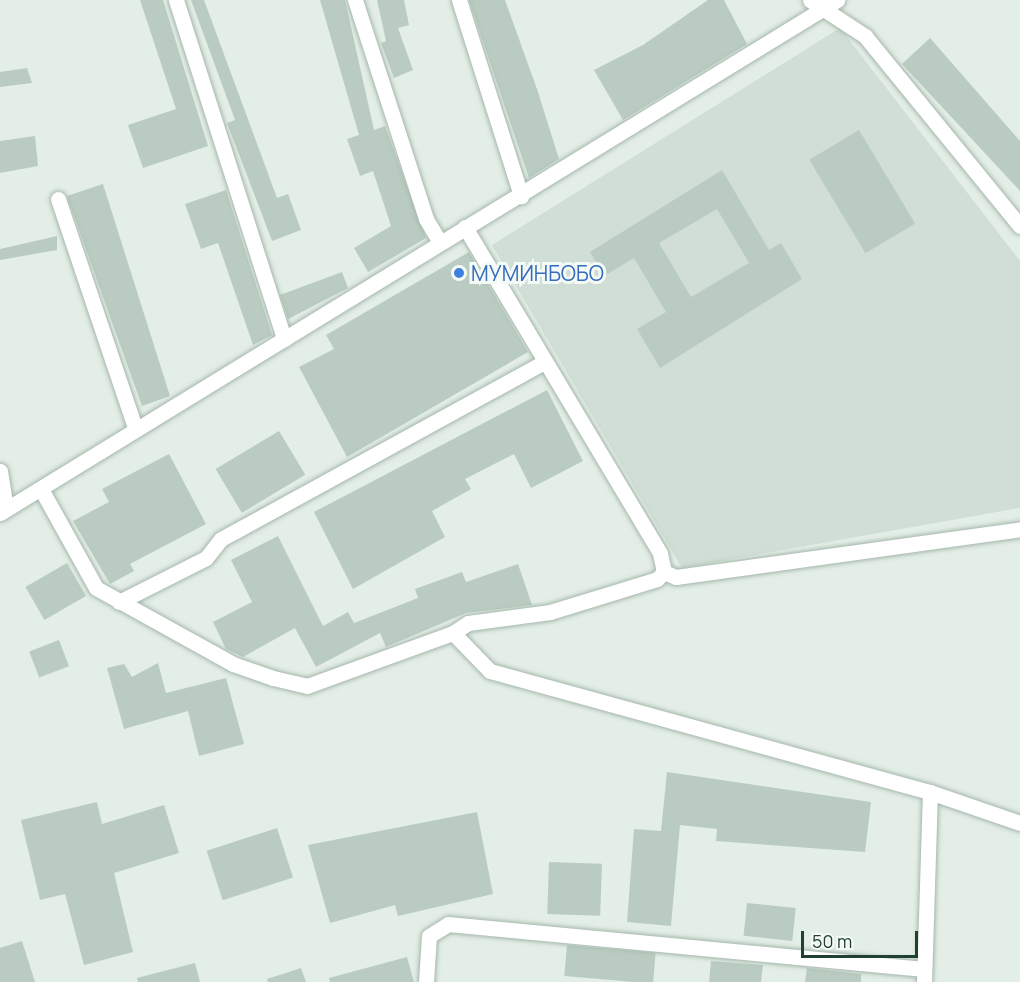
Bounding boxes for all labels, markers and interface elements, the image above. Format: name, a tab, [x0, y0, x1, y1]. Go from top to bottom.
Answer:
place label: МУМИНБОБО	[471, 260, 604, 286]
marker: МУМИНБОБО	[452, 266, 466, 280]
scale bar	[804, 919, 921, 957]
text: 50 m	[812, 929, 852, 953]

